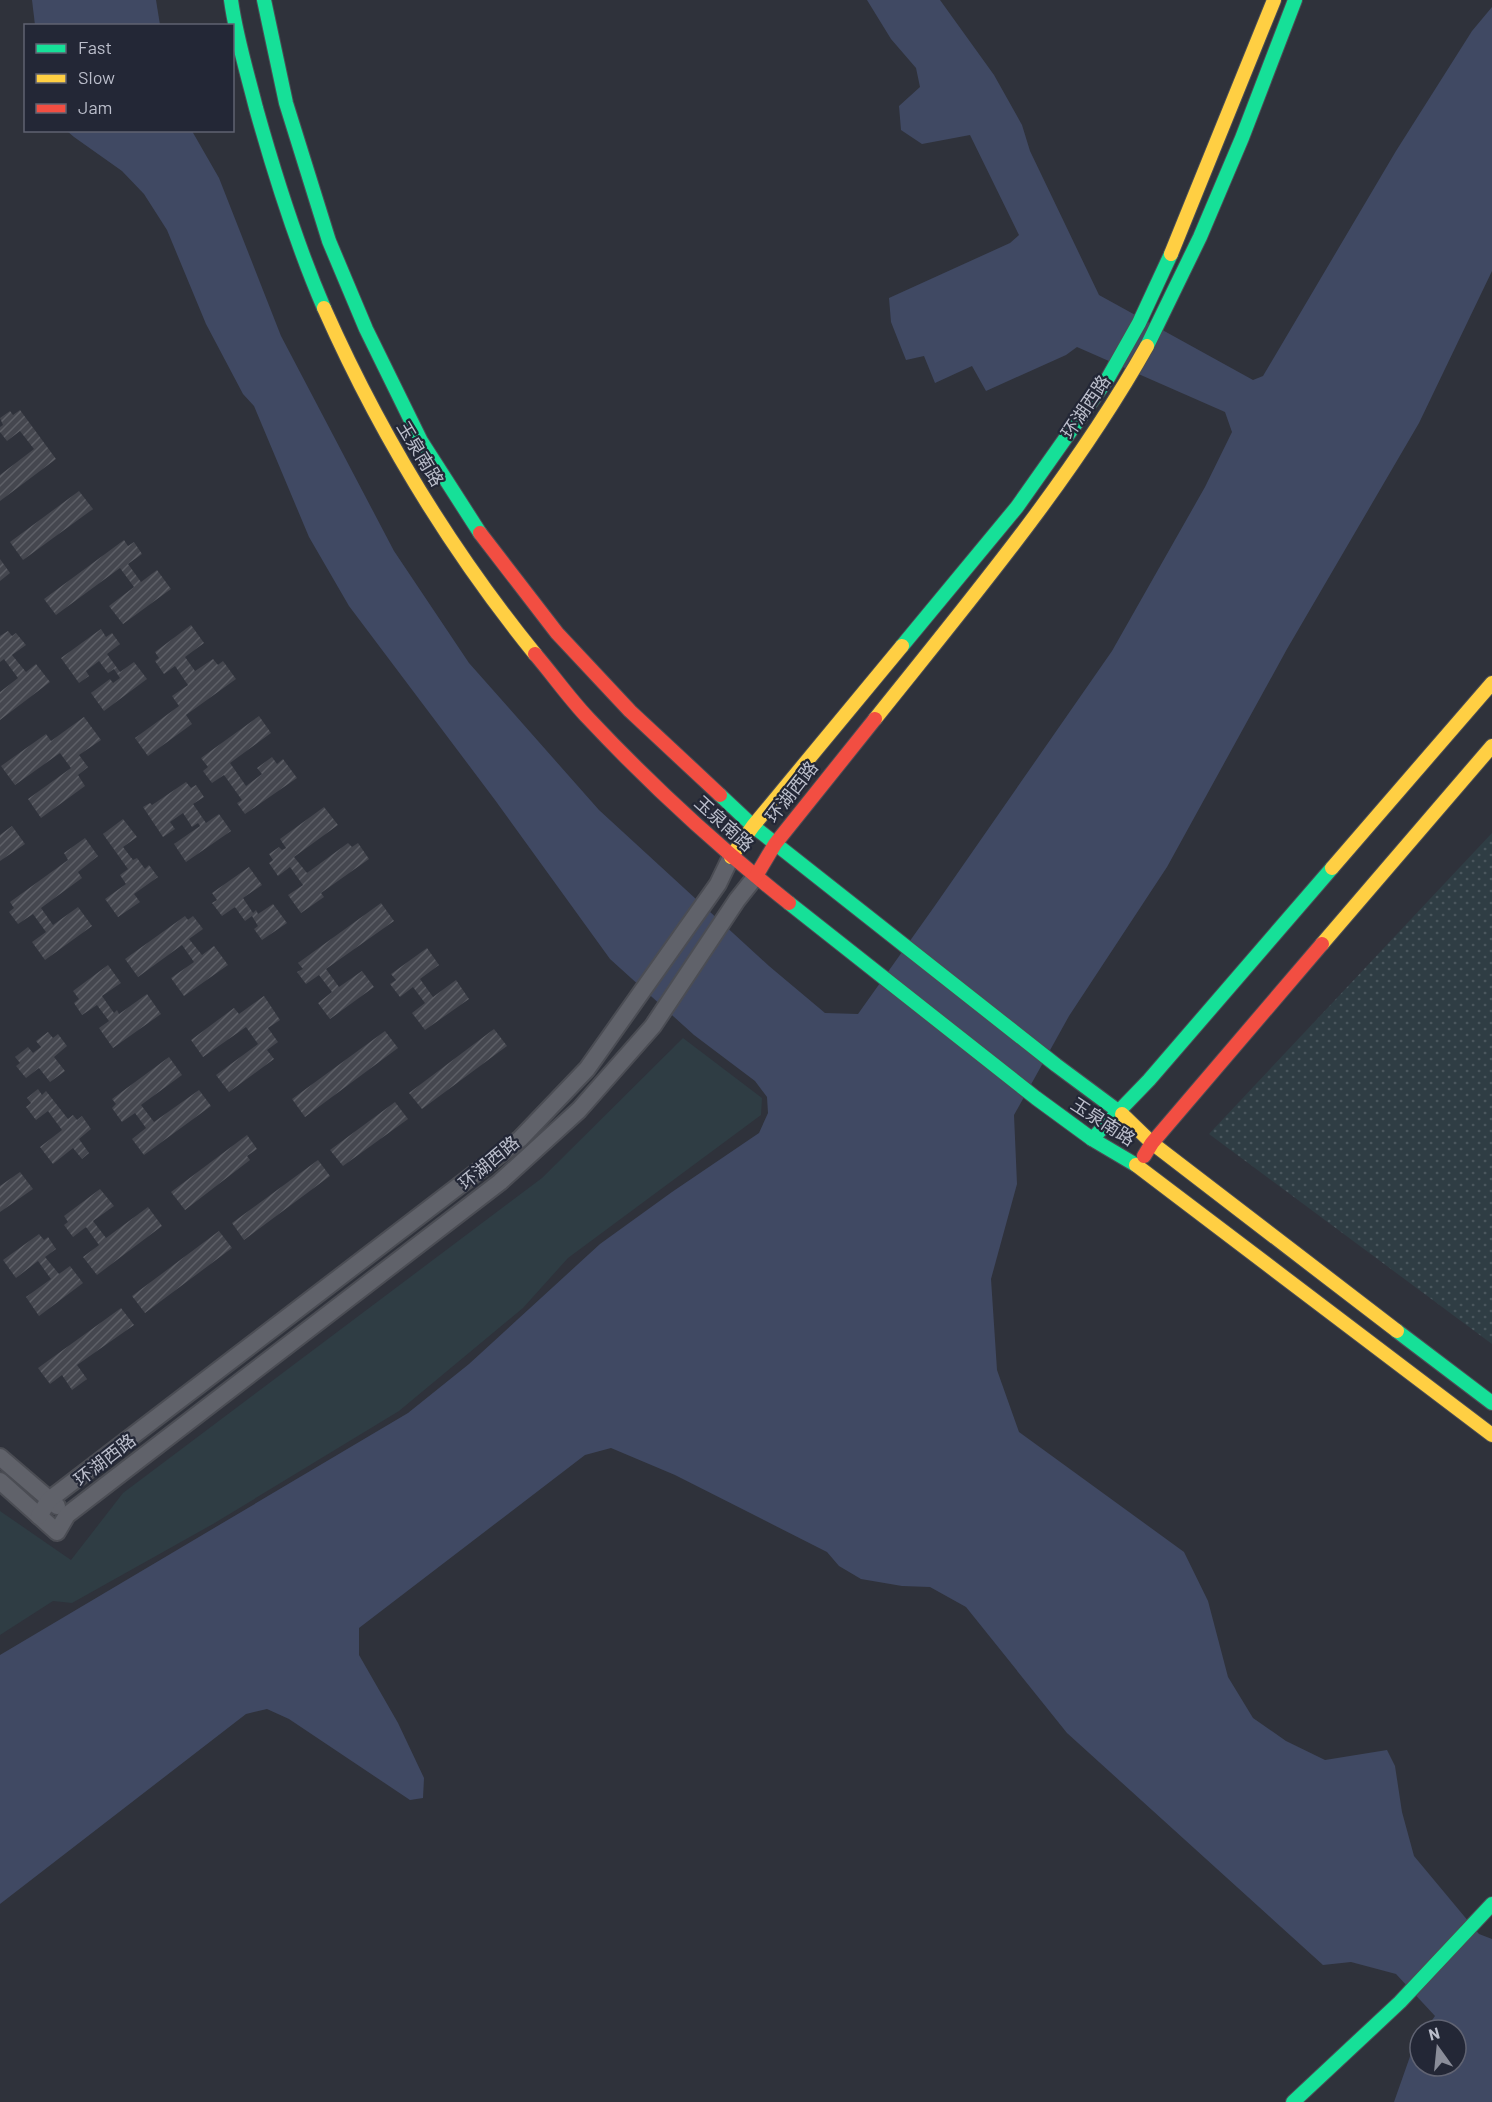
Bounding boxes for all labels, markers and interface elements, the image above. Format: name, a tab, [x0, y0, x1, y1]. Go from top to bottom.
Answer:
legend	[24, 24, 234, 132]
text: Fast	[78, 36, 112, 58]
text: Slow	[78, 66, 115, 88]
text: Jam	[78, 96, 112, 118]
street label: 环湖西路	[1056, 370, 1114, 442]
street label: 玉泉南路	[393, 417, 449, 490]
street label: 环湖西路	[760, 756, 822, 827]
street label: 玉泉南路	[691, 791, 759, 856]
street label: 玉泉南路	[1067, 1092, 1140, 1150]
street label: 环湖西路	[454, 1131, 523, 1194]
street label: 环湖西路	[69, 1428, 140, 1490]
north arrow	[1408, 2018, 1468, 2078]
text: N	[1426, 2022, 1442, 2044]

